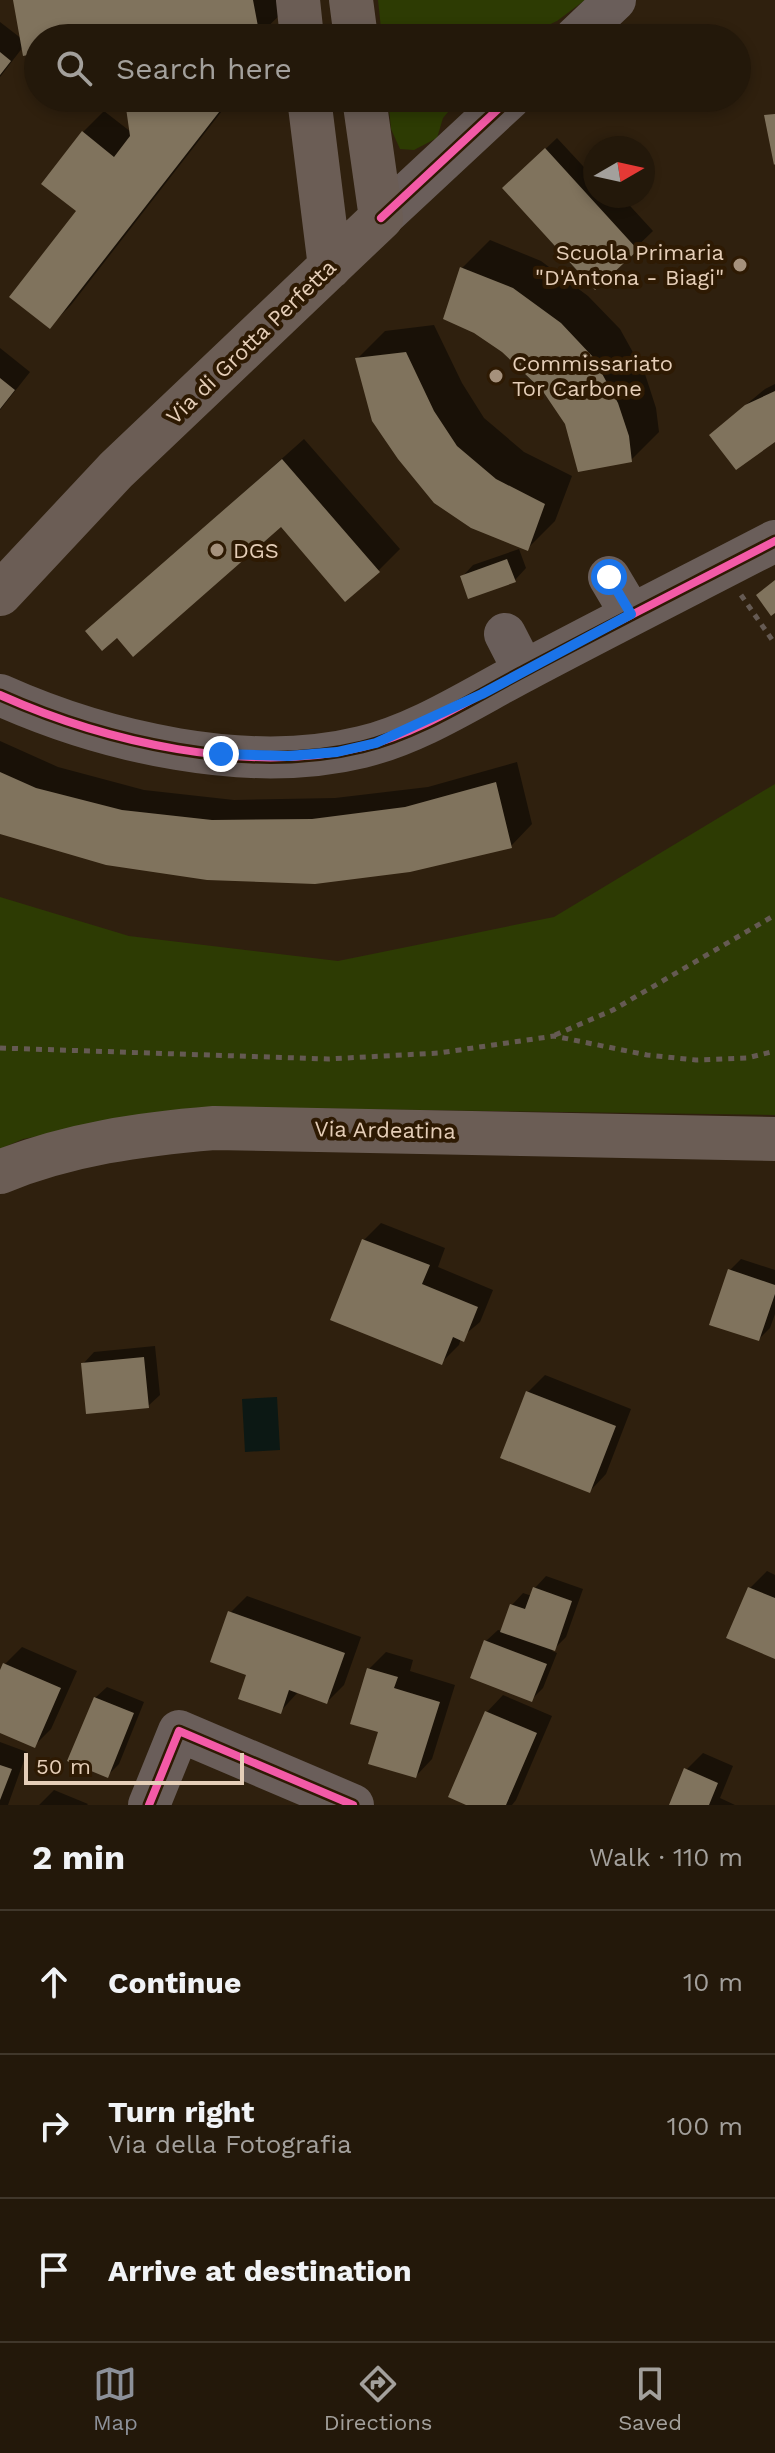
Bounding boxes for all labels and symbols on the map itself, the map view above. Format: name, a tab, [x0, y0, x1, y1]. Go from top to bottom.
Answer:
north arrow	[583, 136, 655, 208]
place label: Scuola Primaria "D'Antona - Biagi"	[535, 240, 724, 290]
street label: Via di Grotta Perfetta	[161, 255, 341, 429]
marker: Scuola Primaria "D'Antona - Biagi"	[731, 256, 749, 274]
place label: Commissariato Tor Carbone	[512, 351, 673, 401]
marker: Commissariato Tor Carbone	[487, 367, 505, 385]
place label: DGS	[233, 538, 279, 563]
marker: DGS	[208, 541, 226, 559]
route start	[591, 559, 627, 595]
route end	[203, 736, 239, 772]
street label: Via Ardeatina	[314, 1116, 456, 1144]
scale bar	[24, 1749, 244, 1785]

